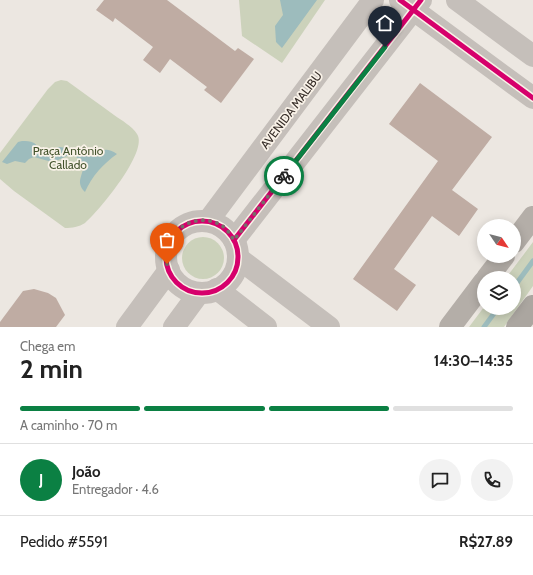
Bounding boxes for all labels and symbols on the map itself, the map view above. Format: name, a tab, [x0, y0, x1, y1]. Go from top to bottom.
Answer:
pin	[368, 6, 402, 47]
street label: AVENIDA MALIBU	[257, 68, 325, 152]
park label: Praça Antônio Callado	[33, 143, 104, 172]
courier	[264, 156, 304, 196]
north arrow	[477, 219, 521, 263]
pin	[150, 223, 184, 264]

